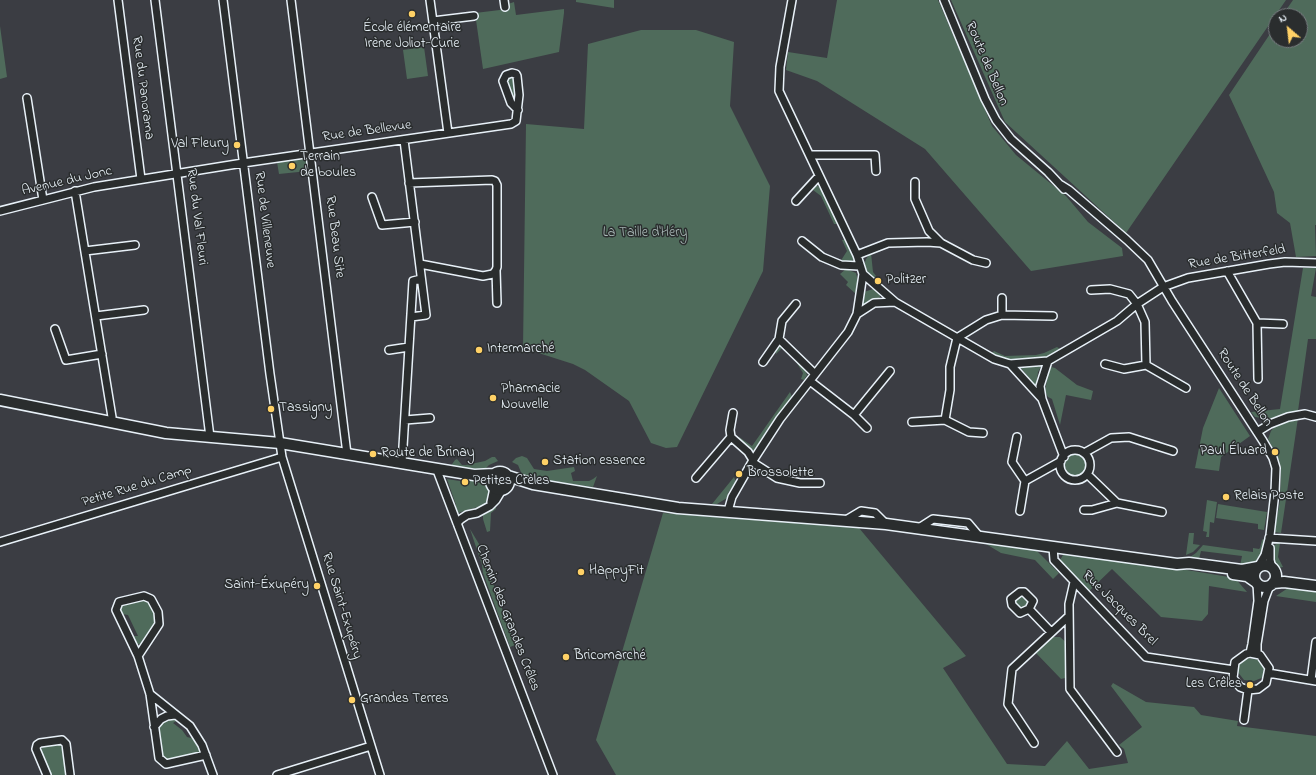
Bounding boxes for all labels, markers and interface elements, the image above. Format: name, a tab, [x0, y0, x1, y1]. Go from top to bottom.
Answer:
north arrow	[1268, 8, 1308, 48]
marker: École élémentaire Irène Joliot-Curie	[407, 9, 417, 19]
text: N	[1276, 9, 1290, 27]
street label: Route de Bellon	[961, 19, 1011, 109]
place label: École élémentaire Irène Joliot-Curie	[363, 21, 461, 54]
street label: Rue du Panorama	[127, 35, 157, 141]
street label: Rue de Bellevue	[322, 117, 412, 147]
place label: Val Fleury	[171, 137, 229, 153]
marker: Val Fleury	[232, 140, 242, 150]
place label: Terrain de boules	[300, 150, 356, 182]
marker: Terrain de boules	[287, 161, 297, 171]
street label: Avenue du Jonc	[20, 163, 114, 201]
street label: Rue du Val Fleuri	[182, 168, 210, 266]
street label: Rue de Villeneuve	[250, 171, 278, 269]
street label: Rue Beau Site	[321, 195, 347, 279]
park label: La Taille d'Héry	[603, 226, 687, 242]
street label: Rue de Bitterfeld	[1187, 242, 1287, 274]
place label: Politzer	[886, 273, 926, 289]
marker: Politzer	[873, 276, 883, 286]
place label: Intermarché	[487, 342, 554, 358]
marker: Intermarché	[474, 345, 484, 355]
street label: Route de Bellon	[1213, 346, 1275, 430]
place label: Pharmacie Nouvelle	[501, 382, 560, 414]
marker: Pharmacie Nouvelle	[488, 393, 498, 403]
place label: Tassigny	[279, 401, 332, 417]
marker: Tassigny	[266, 404, 276, 414]
place label: Paul Éluard	[1200, 444, 1267, 460]
place label: Route de Brinay	[381, 446, 475, 462]
marker: Paul Éluard	[1270, 447, 1280, 457]
marker: Route de Brinay	[368, 449, 378, 459]
place label: Station essence	[553, 454, 645, 470]
marker: Station essence	[540, 457, 550, 467]
street label: Petite Rue du Camp	[80, 462, 194, 512]
place label: Brossolette	[747, 466, 813, 482]
marker: Brossolette	[734, 469, 744, 479]
place label: Petites Crèles	[473, 474, 549, 490]
marker: Petites Crèles	[460, 477, 470, 487]
place label: Relais Poste	[1234, 489, 1304, 505]
marker: Relais Poste	[1221, 492, 1231, 502]
street label: Chemin des Grandes Crêles	[471, 542, 543, 694]
street label: Rue Saint-Exupéry	[317, 551, 365, 661]
place label: HappyFit	[589, 564, 644, 580]
marker: HappyFit	[576, 567, 586, 577]
street label: Rue Jacques Brel	[1078, 568, 1160, 650]
place label: Saint-Éxupéry	[224, 578, 309, 594]
marker: Saint-Éxupéry	[312, 581, 322, 591]
place label: Bricomarché	[574, 649, 646, 665]
marker: Bricomarché	[561, 652, 571, 662]
place label: Les Crêles	[1186, 677, 1242, 693]
marker: Les Crêles	[1245, 680, 1255, 690]
place label: Grandes Terres	[360, 692, 449, 708]
marker: Grandes Terres	[347, 695, 357, 705]

